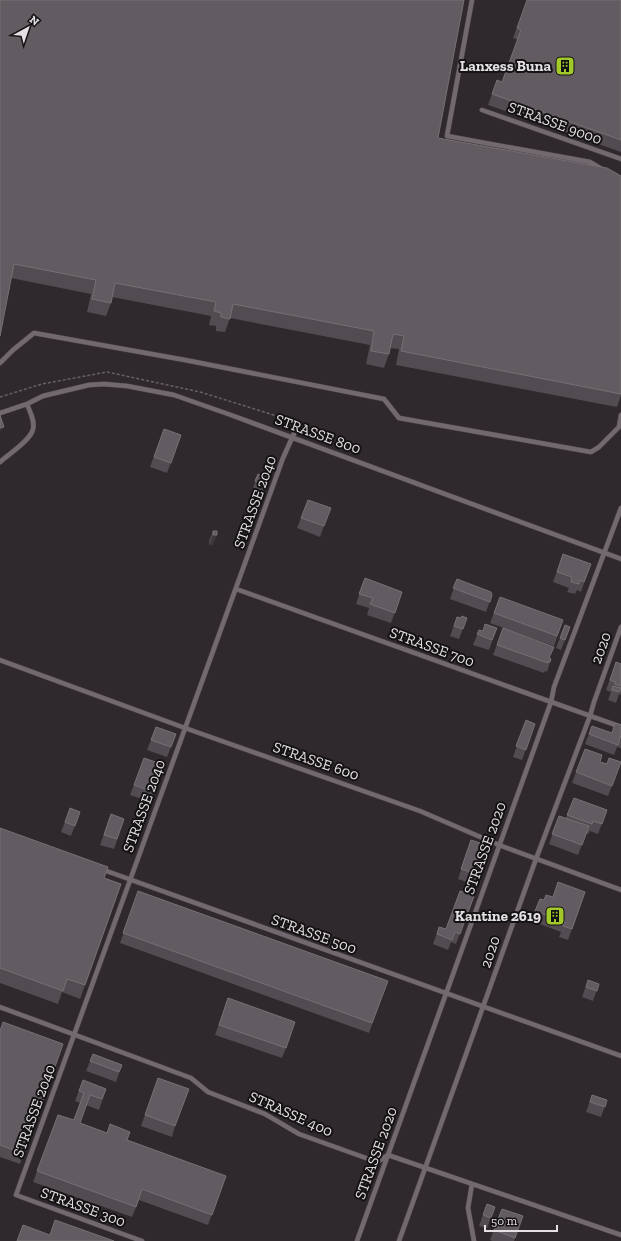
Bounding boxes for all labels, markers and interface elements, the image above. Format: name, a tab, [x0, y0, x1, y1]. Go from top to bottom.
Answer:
north arrow	[8, 8, 48, 48]
text: N	[27, 13, 42, 29]
building icon: Lanxess Buna	[554, 55, 576, 77]
place label: Lanxess Buna	[460, 57, 551, 75]
street label: STRASSE 9000	[506, 98, 604, 148]
street label: STRASSE 800	[273, 410, 363, 458]
street label: STRASSE 2040	[230, 453, 280, 551]
street label: STRASSE 700	[387, 623, 477, 671]
street label: 2020	[587, 630, 615, 666]
street label: STRASSE 600	[271, 738, 361, 784]
street label: STRASSE 2040	[119, 757, 169, 855]
street label: STRASSE 2020	[460, 799, 510, 897]
building icon: Kantine 2619	[544, 905, 566, 927]
place label: Kantine 2619	[455, 907, 541, 925]
street label: STRASSE 500	[269, 910, 359, 958]
street label: 2020	[476, 934, 504, 970]
street label: STRASSE 2040	[9, 1062, 59, 1160]
street label: STRASSE 400	[246, 1088, 336, 1140]
street label: STRASSE 2020	[351, 1104, 401, 1202]
street label: STRASSE 300	[38, 1183, 128, 1231]
scale bar	[485, 1207, 557, 1233]
text: 50 m	[491, 1214, 518, 1228]

